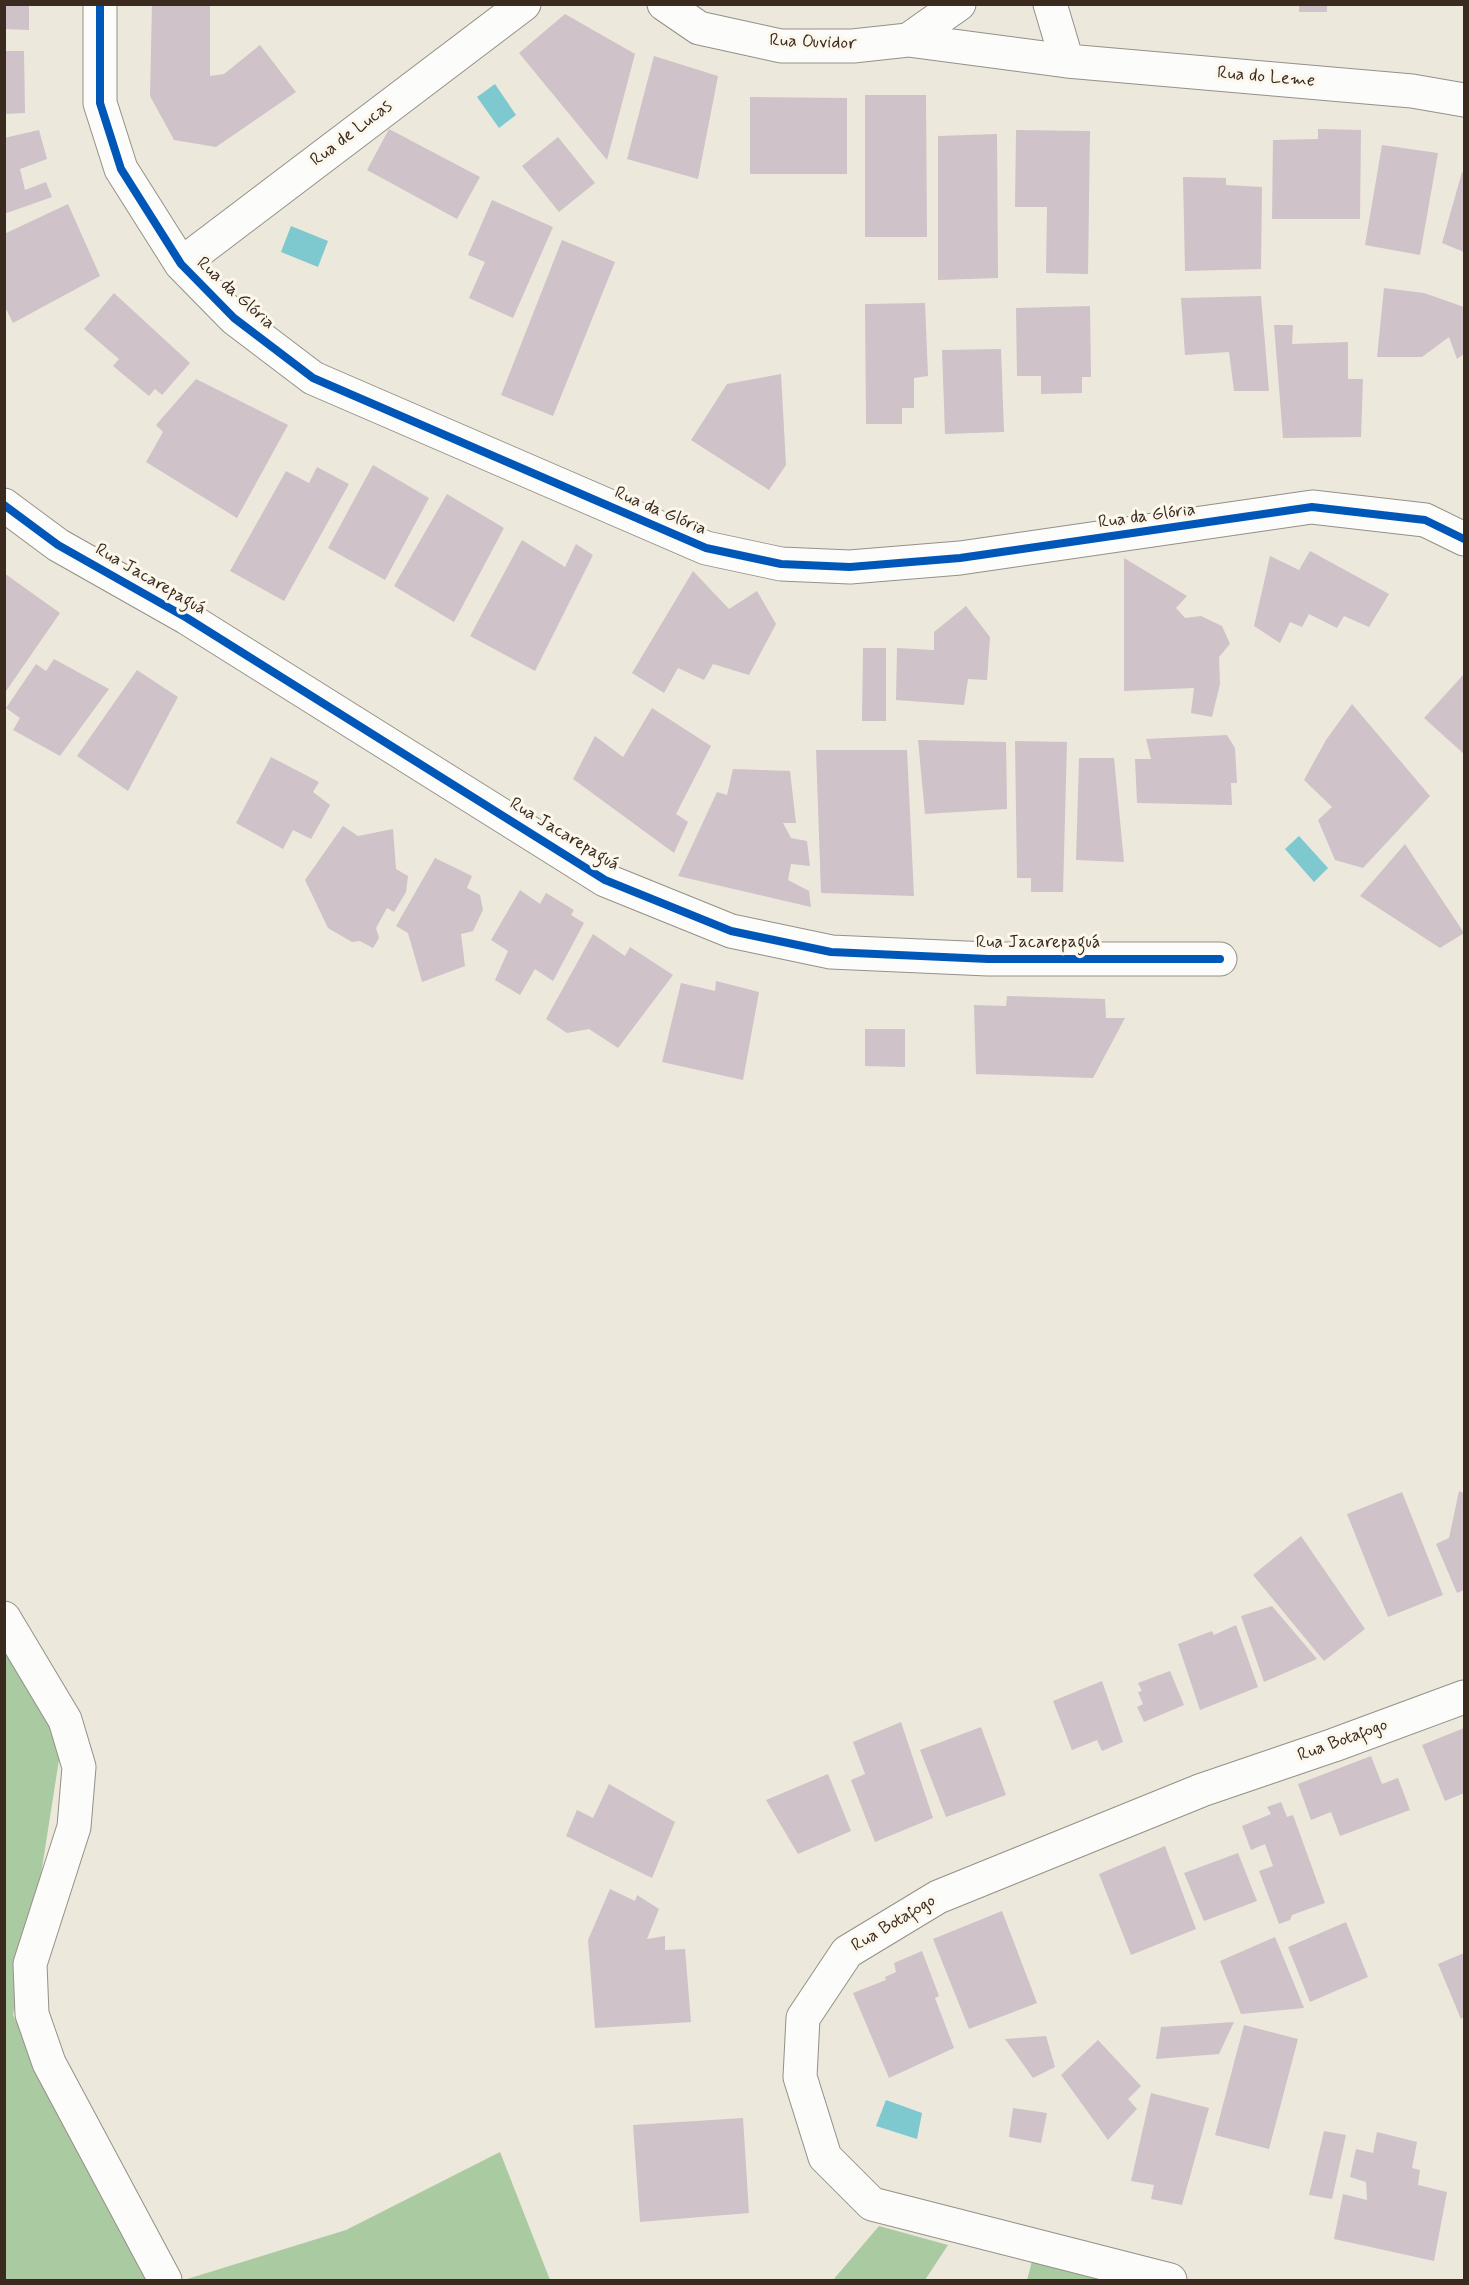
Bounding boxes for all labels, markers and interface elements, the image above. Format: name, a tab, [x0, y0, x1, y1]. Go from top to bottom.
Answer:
street label: Rua Ouvidor	[769, 31, 857, 55]
street label: Rua do Leme	[1216, 63, 1316, 93]
street label: Rua de Lucas	[307, 96, 397, 172]
street label: Rua da Glória	[191, 253, 279, 335]
street label: Rua da Glória	[611, 483, 709, 541]
street label: Rua da Glória	[1097, 499, 1197, 535]
street label: Rua Jacarepaguá	[91, 540, 209, 620]
street label: Rua Jacarepaguá	[505, 794, 623, 876]
street label: Rua Jacarepaguá	[976, 932, 1100, 954]
street label: Rua Botafogo	[1295, 1715, 1391, 1767]
street label: Rua Botafogo	[848, 1891, 940, 1957]

